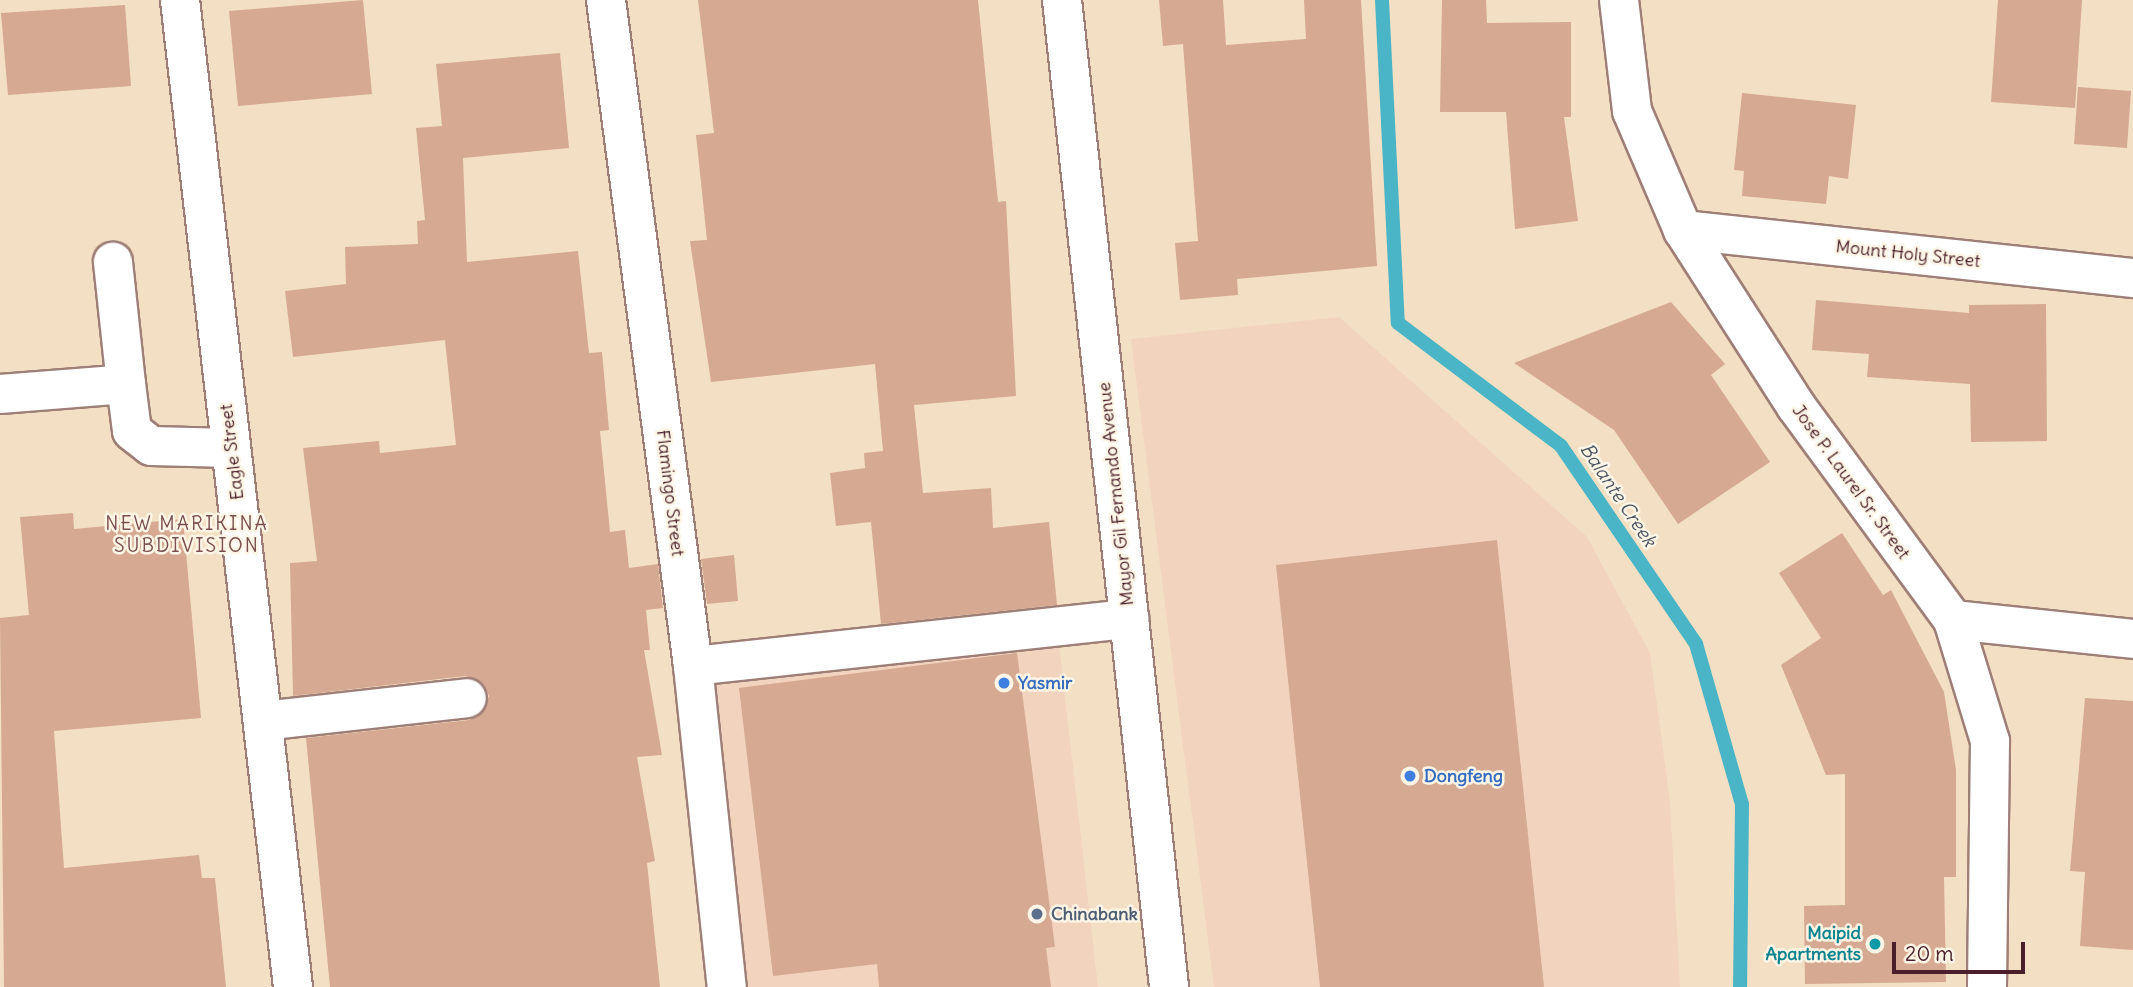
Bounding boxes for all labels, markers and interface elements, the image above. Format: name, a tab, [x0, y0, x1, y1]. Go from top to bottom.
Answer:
street label: Mount Holy Street	[1835, 236, 1981, 272]
street label: Mayor Gil Fernando Avenue	[1094, 381, 1138, 607]
street label: Jose P. Laurel Sr. Street	[1788, 400, 1914, 564]
street label: Eagle Street	[215, 403, 249, 501]
street label: Flamingo Street	[652, 429, 688, 557]
water label: Balante Creek	[1575, 439, 1661, 551]
district label: NEW MARIKINA SUBDIVISION	[107, 513, 267, 557]
place label: Yasmir	[1018, 672, 1072, 694]
marker: Yasmir	[996, 675, 1012, 691]
place label: Dongfeng	[1424, 765, 1503, 787]
marker: Dongfeng	[1402, 768, 1418, 784]
place label: Chinabank	[1051, 903, 1138, 925]
marker: Chinabank	[1029, 906, 1045, 922]
place label: Maipid Apartments	[1765, 923, 1861, 965]
scale bar	[1895, 928, 2028, 972]
marker: Maipid Apartments	[1867, 936, 1883, 952]
text: 20 m	[1905, 940, 1954, 967]

